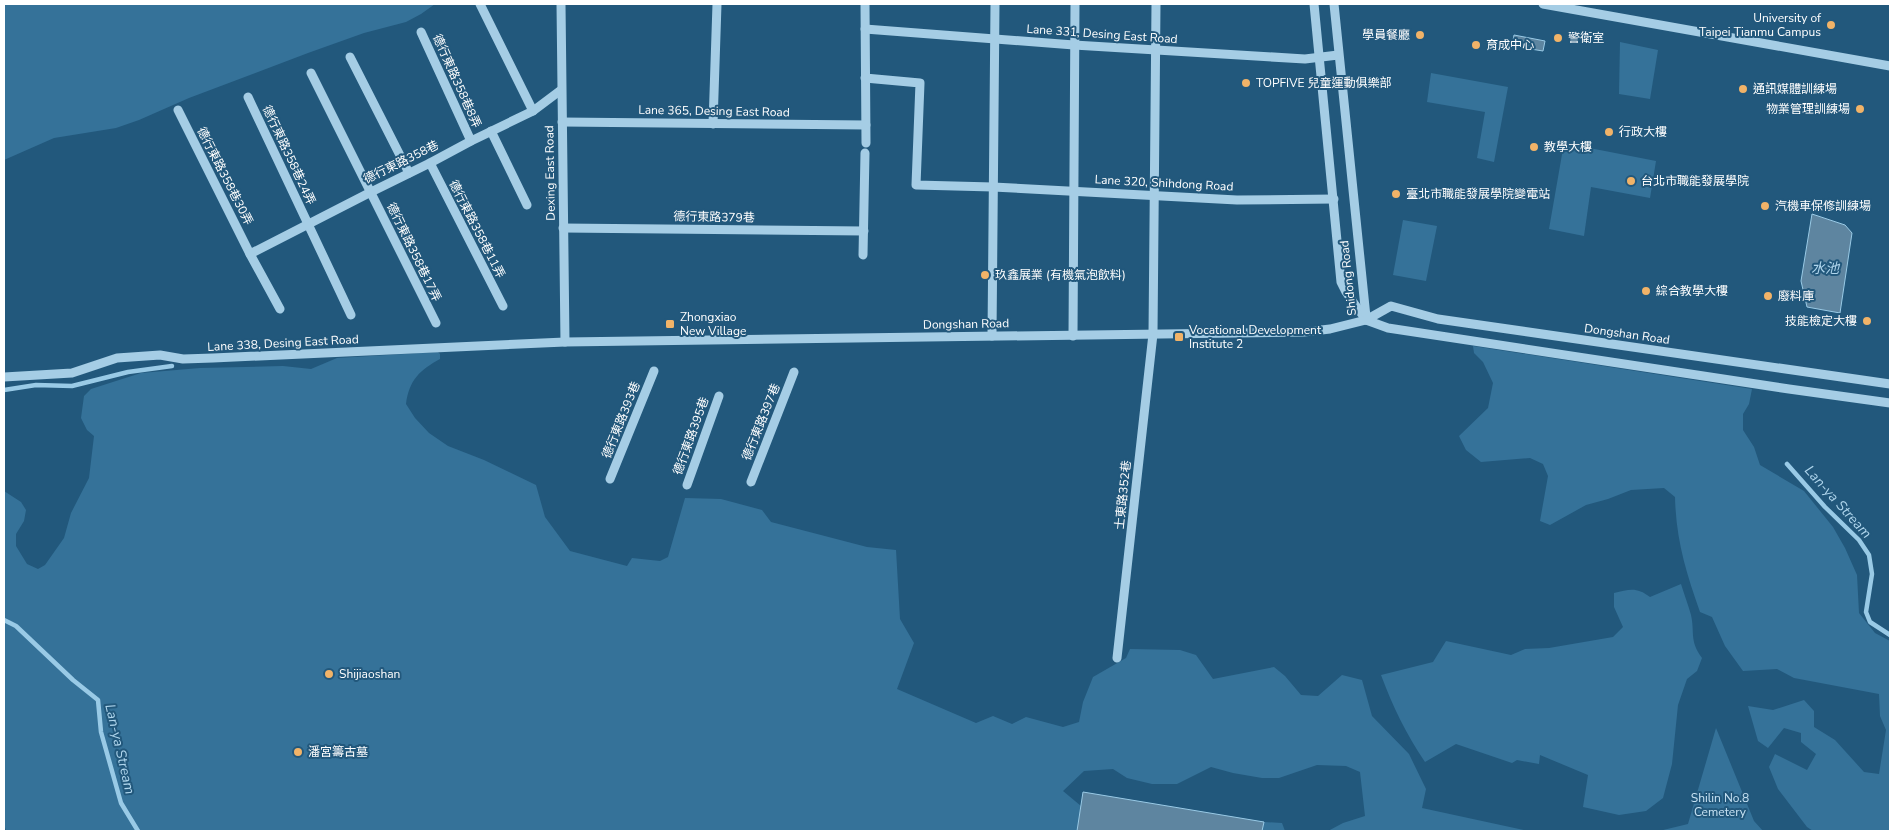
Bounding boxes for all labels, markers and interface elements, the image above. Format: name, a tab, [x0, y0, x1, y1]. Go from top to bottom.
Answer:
place label: University of Taipei Tianmu Campus	[1699, 10, 1822, 40]
marker: University of Taipei Tianmu Campus	[1825, 19, 1837, 31]
street label: Lane 331, Desing East Road	[1026, 21, 1178, 47]
place label: 學員餐廳	[1362, 27, 1410, 43]
marker: 學員餐廳	[1414, 29, 1426, 41]
place label: 警衛室	[1568, 30, 1604, 46]
street label: 德行東路358巷8弄	[429, 32, 485, 130]
marker: 警衛室	[1552, 32, 1564, 44]
place label: 育成中心	[1486, 37, 1534, 53]
marker: 育成中心	[1470, 39, 1482, 51]
place label: TOPFIVE 兒童運動俱樂部	[1256, 75, 1392, 91]
marker: TOPFIVE 兒童運動俱樂部	[1240, 77, 1252, 89]
place label: 通訊媒體訓練場	[1753, 81, 1837, 97]
marker: 通訊媒體訓練場	[1737, 83, 1749, 95]
place label: 物業管理訓練場	[1766, 101, 1850, 117]
street label: Lane 365, Desing East Road	[638, 102, 790, 120]
street label: 德行東路358巷24弄	[259, 103, 319, 207]
marker: 物業管理訓練場	[1854, 103, 1866, 115]
street label: 德行東路358巷30弄	[193, 124, 257, 228]
place label: 行政大樓	[1619, 124, 1667, 140]
street label: Dexing East Road	[541, 125, 559, 221]
marker: 行政大樓	[1603, 126, 1615, 138]
street label: 德行東路358巷	[361, 137, 441, 187]
place label: 教學大樓	[1544, 139, 1592, 155]
marker: 教學大樓	[1528, 141, 1540, 153]
street label: Lane 320, Shihdong Road	[1094, 171, 1234, 195]
place label: 台北市職能發展學院	[1641, 173, 1749, 189]
marker: 台北市職能發展學院	[1625, 175, 1637, 187]
street label: 德行東路358巷11弄	[445, 177, 509, 281]
place label: 臺北市職能發展學院變電站	[1406, 186, 1550, 202]
marker: 臺北市職能發展學院變電站	[1390, 188, 1402, 200]
place label: 汽機車保修訓練場	[1775, 198, 1871, 214]
street label: 德行東路358巷17弄	[383, 200, 445, 304]
marker: 汽機車保修訓練場	[1759, 200, 1771, 212]
street label: 德行東路379巷	[673, 208, 755, 226]
street label: Shidong Road	[1336, 240, 1360, 316]
water label: 水池	[1811, 259, 1841, 278]
place label: 玖鑫展業 (有機氣泡飲料)	[995, 267, 1126, 283]
marker: 玖鑫展業 (有機氣泡飲料)	[979, 269, 991, 281]
place label: 綜合教學大樓	[1656, 283, 1728, 299]
marker: 綜合教學大樓	[1640, 285, 1652, 297]
place label: 廢料庫	[1778, 288, 1814, 304]
marker: 廢料庫	[1762, 290, 1774, 302]
place label: Zhongxiao New Village	[680, 309, 746, 339]
place label: 技能檢定大樓	[1785, 313, 1857, 329]
street label: Dongshan Road	[923, 315, 1009, 333]
marker: 技能檢定大樓	[1861, 315, 1873, 327]
marker: Zhongxiao New Village	[664, 318, 676, 330]
street label: Dongshan Road	[1583, 320, 1671, 348]
place label: Vocational Development Institute 2	[1188, 322, 1322, 352]
street label: Lane 338, Desing East Road	[207, 331, 359, 355]
marker: Vocational Development Institute 2	[1173, 331, 1185, 343]
street label: 德行東路393巷	[598, 379, 644, 461]
street label: 德行東路397巷	[738, 381, 784, 463]
street label: 德行東路395巷	[670, 395, 712, 477]
street label: 士東路352巷	[1111, 460, 1135, 530]
water label: Lan-ya Stream	[1800, 461, 1876, 543]
place label: Shijiaoshan	[339, 666, 400, 682]
marker: Shijiaoshan	[323, 668, 335, 680]
water label: Lan-ya Stream	[100, 702, 140, 796]
place label: 潘宮籌古墓	[308, 744, 368, 760]
marker: 潘宮籌古墓	[292, 746, 304, 758]
park label: Shilin No.8 Cemetery	[1691, 790, 1749, 820]

